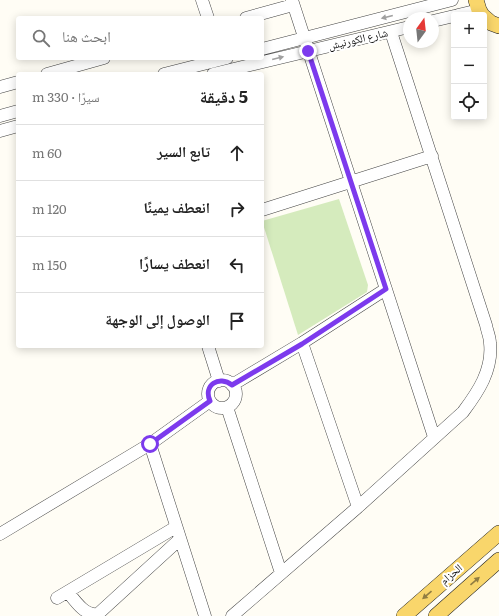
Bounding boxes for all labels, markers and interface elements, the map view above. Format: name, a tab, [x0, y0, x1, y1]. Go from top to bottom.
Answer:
north arrow	[403, 12, 439, 48]
map controls	[451, 12, 487, 120]
button: +	[451, 12, 487, 48]
one-way arrow	[381, 15, 394, 21]
search box	[16, 16, 264, 60]
street label: شارع الكورنيش	[326, 23, 389, 53]
text: ابحث هنا	[62, 24, 111, 47]
icon: search	[30, 27, 52, 49]
route end	[299, 42, 317, 60]
button: −	[451, 48, 487, 84]
one-way arrow	[272, 55, 284, 61]
text: 5 دقيقة	[200, 83, 248, 108]
button: locate	[451, 84, 487, 120]
text: سيرًا · 330 m	[32, 87, 100, 106]
text: تابع السير	[157, 139, 210, 162]
icon: ahead	[226, 142, 248, 164]
text: 60 m	[32, 143, 62, 162]
text: انعطف يمينًا	[143, 195, 210, 218]
icon: right	[226, 198, 248, 220]
text: 120 m	[32, 199, 67, 218]
text: انعطف يسارًا	[139, 251, 210, 274]
icon: left	[226, 254, 248, 276]
text: 150 m	[32, 255, 67, 274]
text: الوصول إلى الوجهة	[105, 307, 210, 330]
icon: arrive	[226, 310, 248, 332]
route start	[141, 435, 159, 453]
street label: الحزام	[436, 559, 465, 587]
one-way arrow	[471, 577, 480, 586]
one-way arrow	[422, 591, 433, 600]

